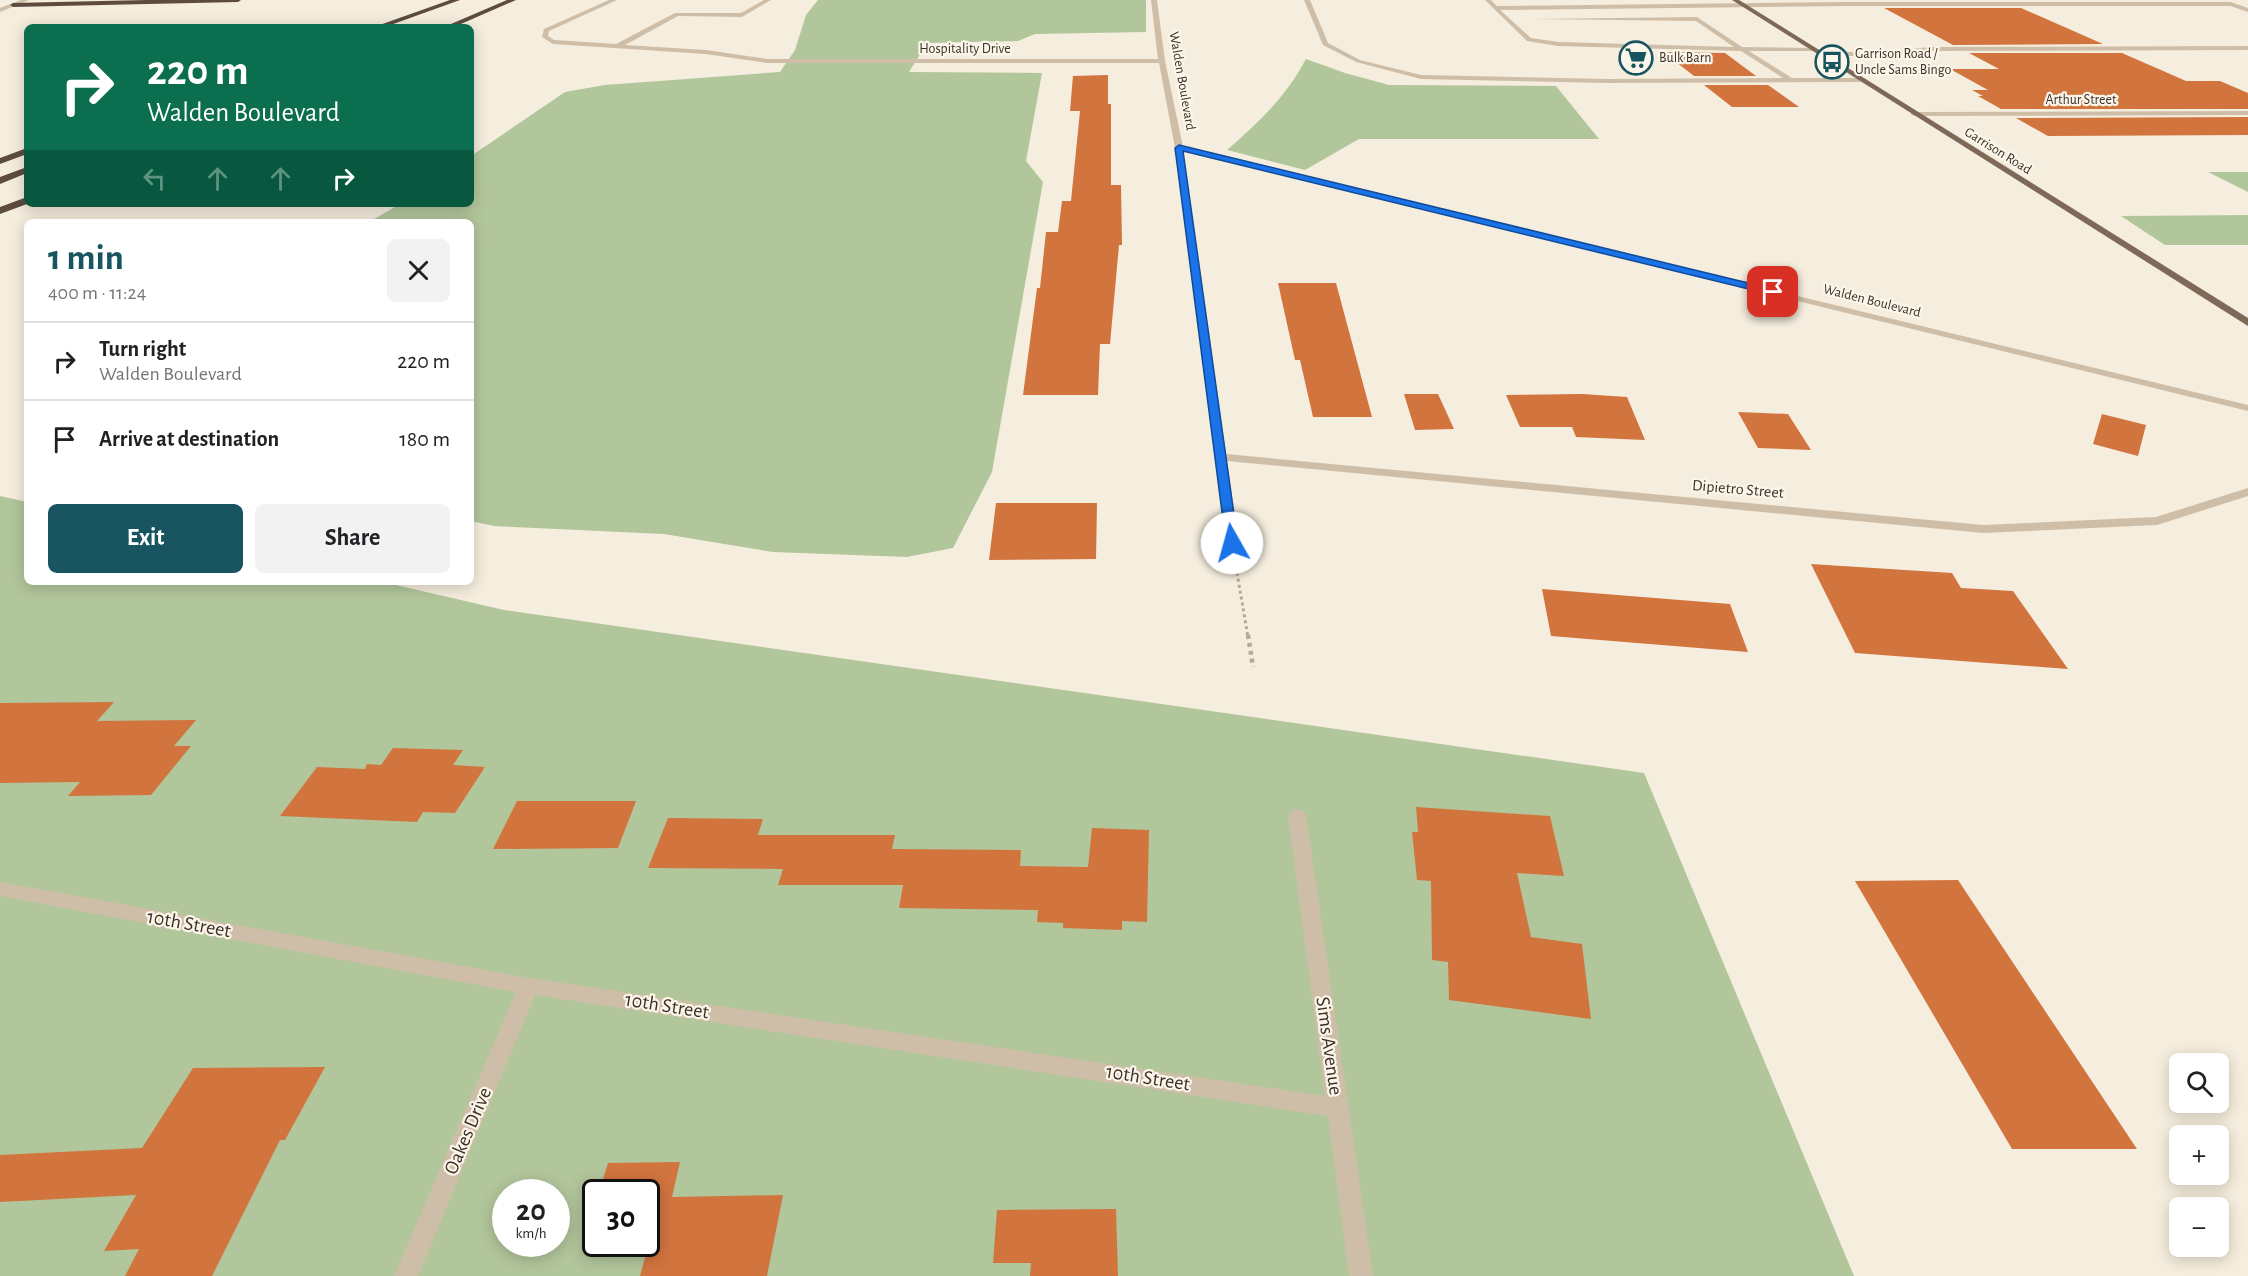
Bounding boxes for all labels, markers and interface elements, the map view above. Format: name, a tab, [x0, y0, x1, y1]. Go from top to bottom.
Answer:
street label: Walden Boulevard	[1166, 31, 1198, 131]
supermarket icon: Bulk Barn	[1618, 40, 1654, 76]
street label: Hospitality Drive	[919, 42, 1011, 56]
bus stop icon: Garrison Road / Uncle Sams Bingo	[1814, 44, 1850, 80]
place label: Garrison Road / Uncle Sams Bingo	[1855, 47, 1952, 77]
icon: right	[48, 48, 126, 126]
text: 220 m	[147, 50, 249, 92]
place label: Bulk Barn	[1659, 51, 1711, 65]
street label: Arthur Street	[2045, 93, 2117, 107]
text: Walden Boulevard	[147, 99, 340, 126]
street label: Garrison Road	[1962, 125, 2034, 177]
icon: left	[138, 162, 171, 195]
icon: ahead	[201, 162, 234, 195]
icon: ahead	[264, 162, 297, 195]
icon: right	[327, 162, 360, 195]
button: close	[387, 239, 450, 302]
text: 1 min	[48, 240, 124, 276]
pin	[1747, 266, 1798, 317]
icon: arrive	[1756, 275, 1789, 308]
street label: Walden Boulevard	[1822, 282, 1922, 320]
text: 400 m · 11:24	[48, 283, 146, 303]
text: Turn right	[99, 338, 186, 360]
icon: right	[48, 345, 81, 378]
text: 220 m	[397, 350, 450, 372]
text: Walden Boulevard	[99, 364, 242, 384]
icon: arrive	[48, 423, 81, 456]
text: Arrive at destination	[99, 428, 279, 450]
text: 180 m	[399, 428, 450, 450]
street label: Dipietro Street	[1691, 477, 1785, 501]
button: Exit	[48, 504, 243, 573]
button: Share	[255, 504, 450, 573]
position arrow	[1200, 511, 1264, 575]
street label: 10th Street	[146, 907, 233, 941]
street label: 10th Street	[624, 990, 711, 1023]
street label: Sims Avenue	[1312, 995, 1346, 1097]
map controls	[2169, 1053, 2229, 1257]
button: search	[2169, 1053, 2229, 1113]
street label: 10th Street	[1105, 1062, 1192, 1095]
street label: Oakes Drive	[441, 1085, 495, 1177]
button: +	[2169, 1125, 2229, 1185]
speed limit sign: 30	[582, 1179, 660, 1257]
text: 20	[516, 1196, 546, 1226]
button: −	[2169, 1197, 2229, 1257]
text: km/h	[516, 1226, 546, 1241]

